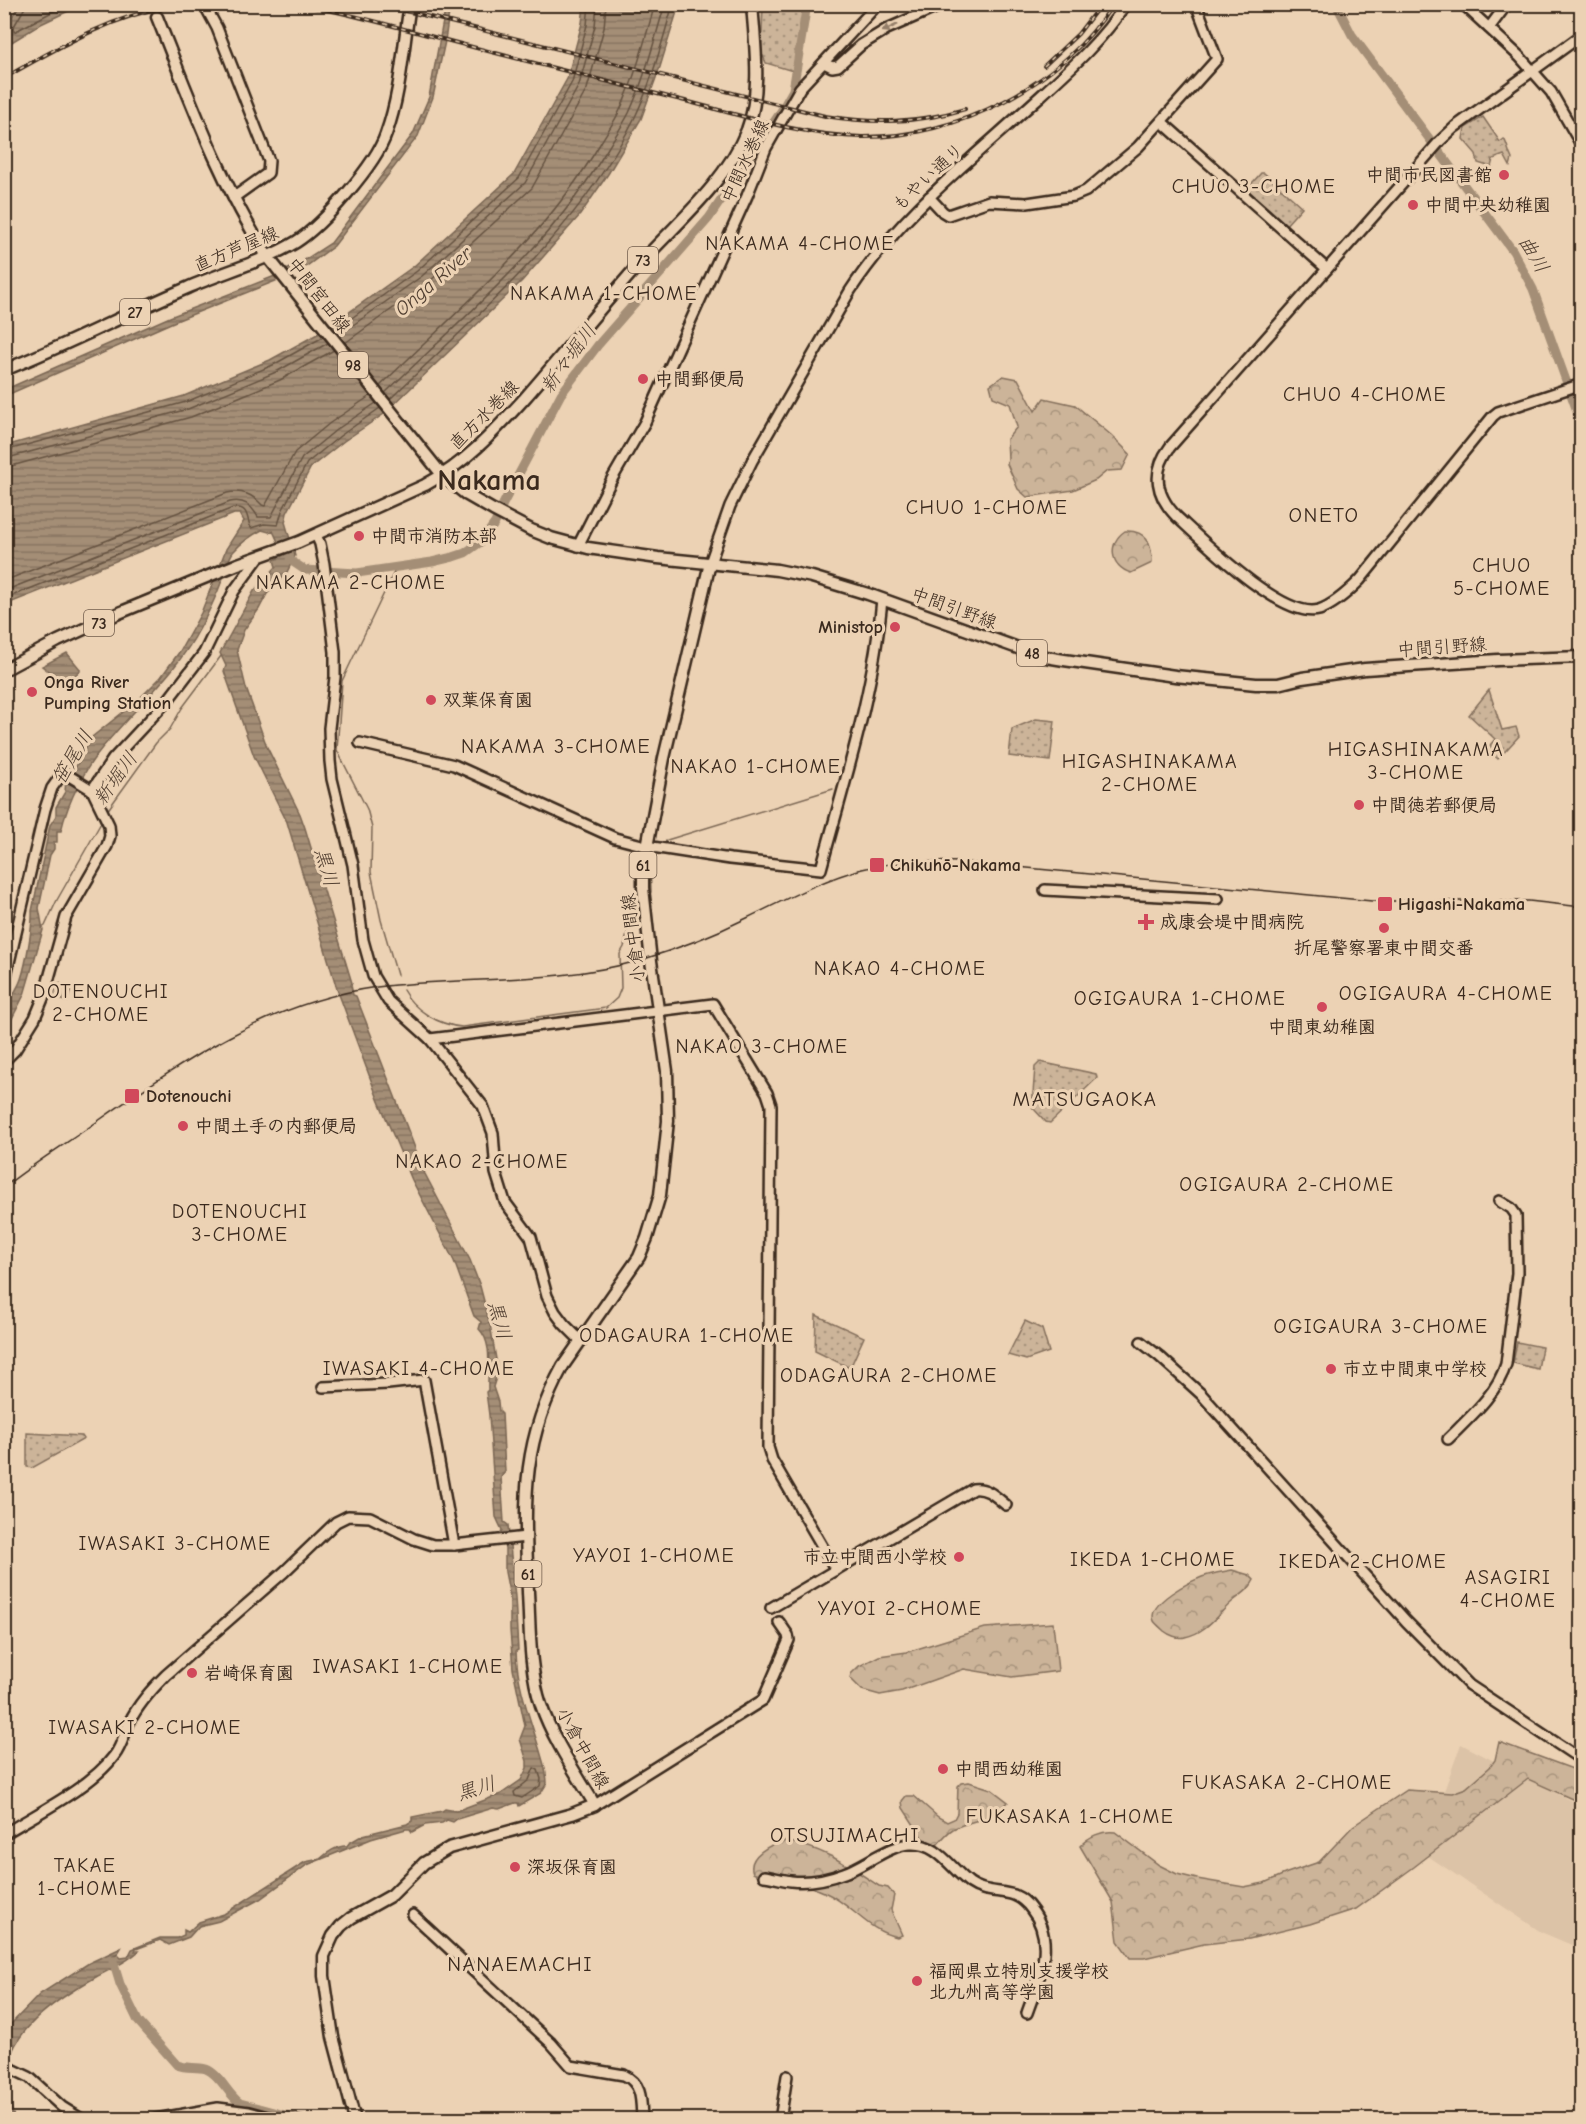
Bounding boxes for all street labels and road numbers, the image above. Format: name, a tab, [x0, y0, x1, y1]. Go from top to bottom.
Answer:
street label: 中間水巻線	[717, 116, 774, 206]
street label: もやい通り	[888, 139, 968, 216]
street label: 直方芦屋線	[191, 222, 282, 277]
road number: 73	[628, 247, 658, 273]
street label: 中間宮田線	[283, 253, 355, 337]
road number: 27	[120, 299, 150, 325]
road number: 98	[338, 352, 368, 378]
street label: 直方水巻線	[445, 376, 524, 455]
street label: 中間引野線	[908, 583, 1000, 634]
road number: 73	[84, 610, 114, 636]
street label: 中間引野線	[1396, 634, 1488, 661]
road number: 48	[1017, 640, 1047, 666]
road number: 61	[630, 852, 656, 878]
street label: 小倉中間線	[618, 892, 649, 984]
road number: 61	[514, 1561, 542, 1587]
street label: 小倉中間線	[552, 1704, 614, 1793]

